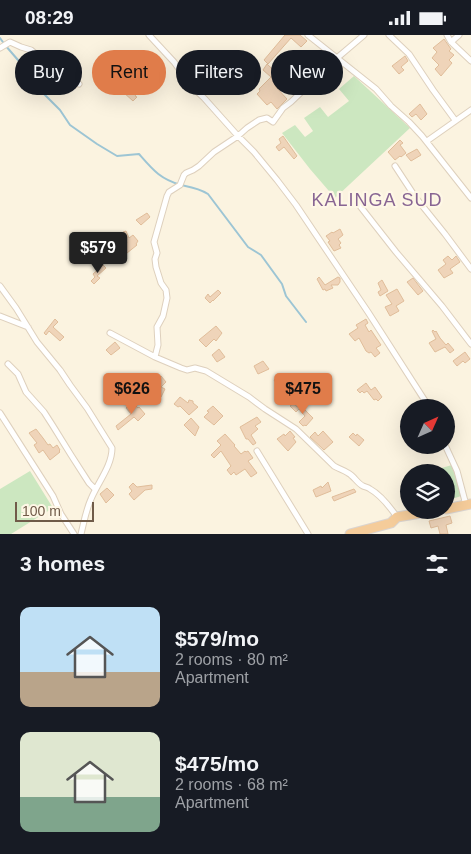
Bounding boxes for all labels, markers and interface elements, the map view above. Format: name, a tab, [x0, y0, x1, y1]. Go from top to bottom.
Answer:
text: 08:29	[25, 7, 74, 28]
chip: Buy	[15, 50, 82, 95]
chip: Rent	[92, 50, 166, 95]
chip: Filters	[176, 50, 261, 95]
chip: New	[271, 50, 343, 95]
district label: KALINGA SUD	[311, 190, 443, 210]
pin: $579	[68, 231, 128, 274]
text: $579	[80, 239, 116, 256]
pin: $626	[102, 373, 162, 415]
pin: $475	[273, 373, 333, 415]
text: $626	[114, 380, 150, 397]
text: $475	[285, 380, 321, 397]
north arrow	[400, 399, 455, 454]
map controls	[400, 399, 455, 519]
button: layers	[400, 464, 455, 519]
scale bar	[15, 499, 94, 522]
text: 100 m	[22, 503, 61, 519]
icon: filters	[423, 550, 451, 578]
text: 3 homes	[20, 552, 105, 575]
icon: home	[60, 627, 120, 687]
text: $579/mo	[175, 627, 259, 650]
text: 2 rooms · 80 m²	[175, 651, 288, 668]
text: Apartment	[175, 669, 249, 686]
icon: home	[60, 752, 120, 812]
text: $475/mo	[175, 752, 259, 775]
text: 2 rooms · 68 m²	[175, 776, 288, 793]
text: Apartment	[175, 794, 249, 811]

